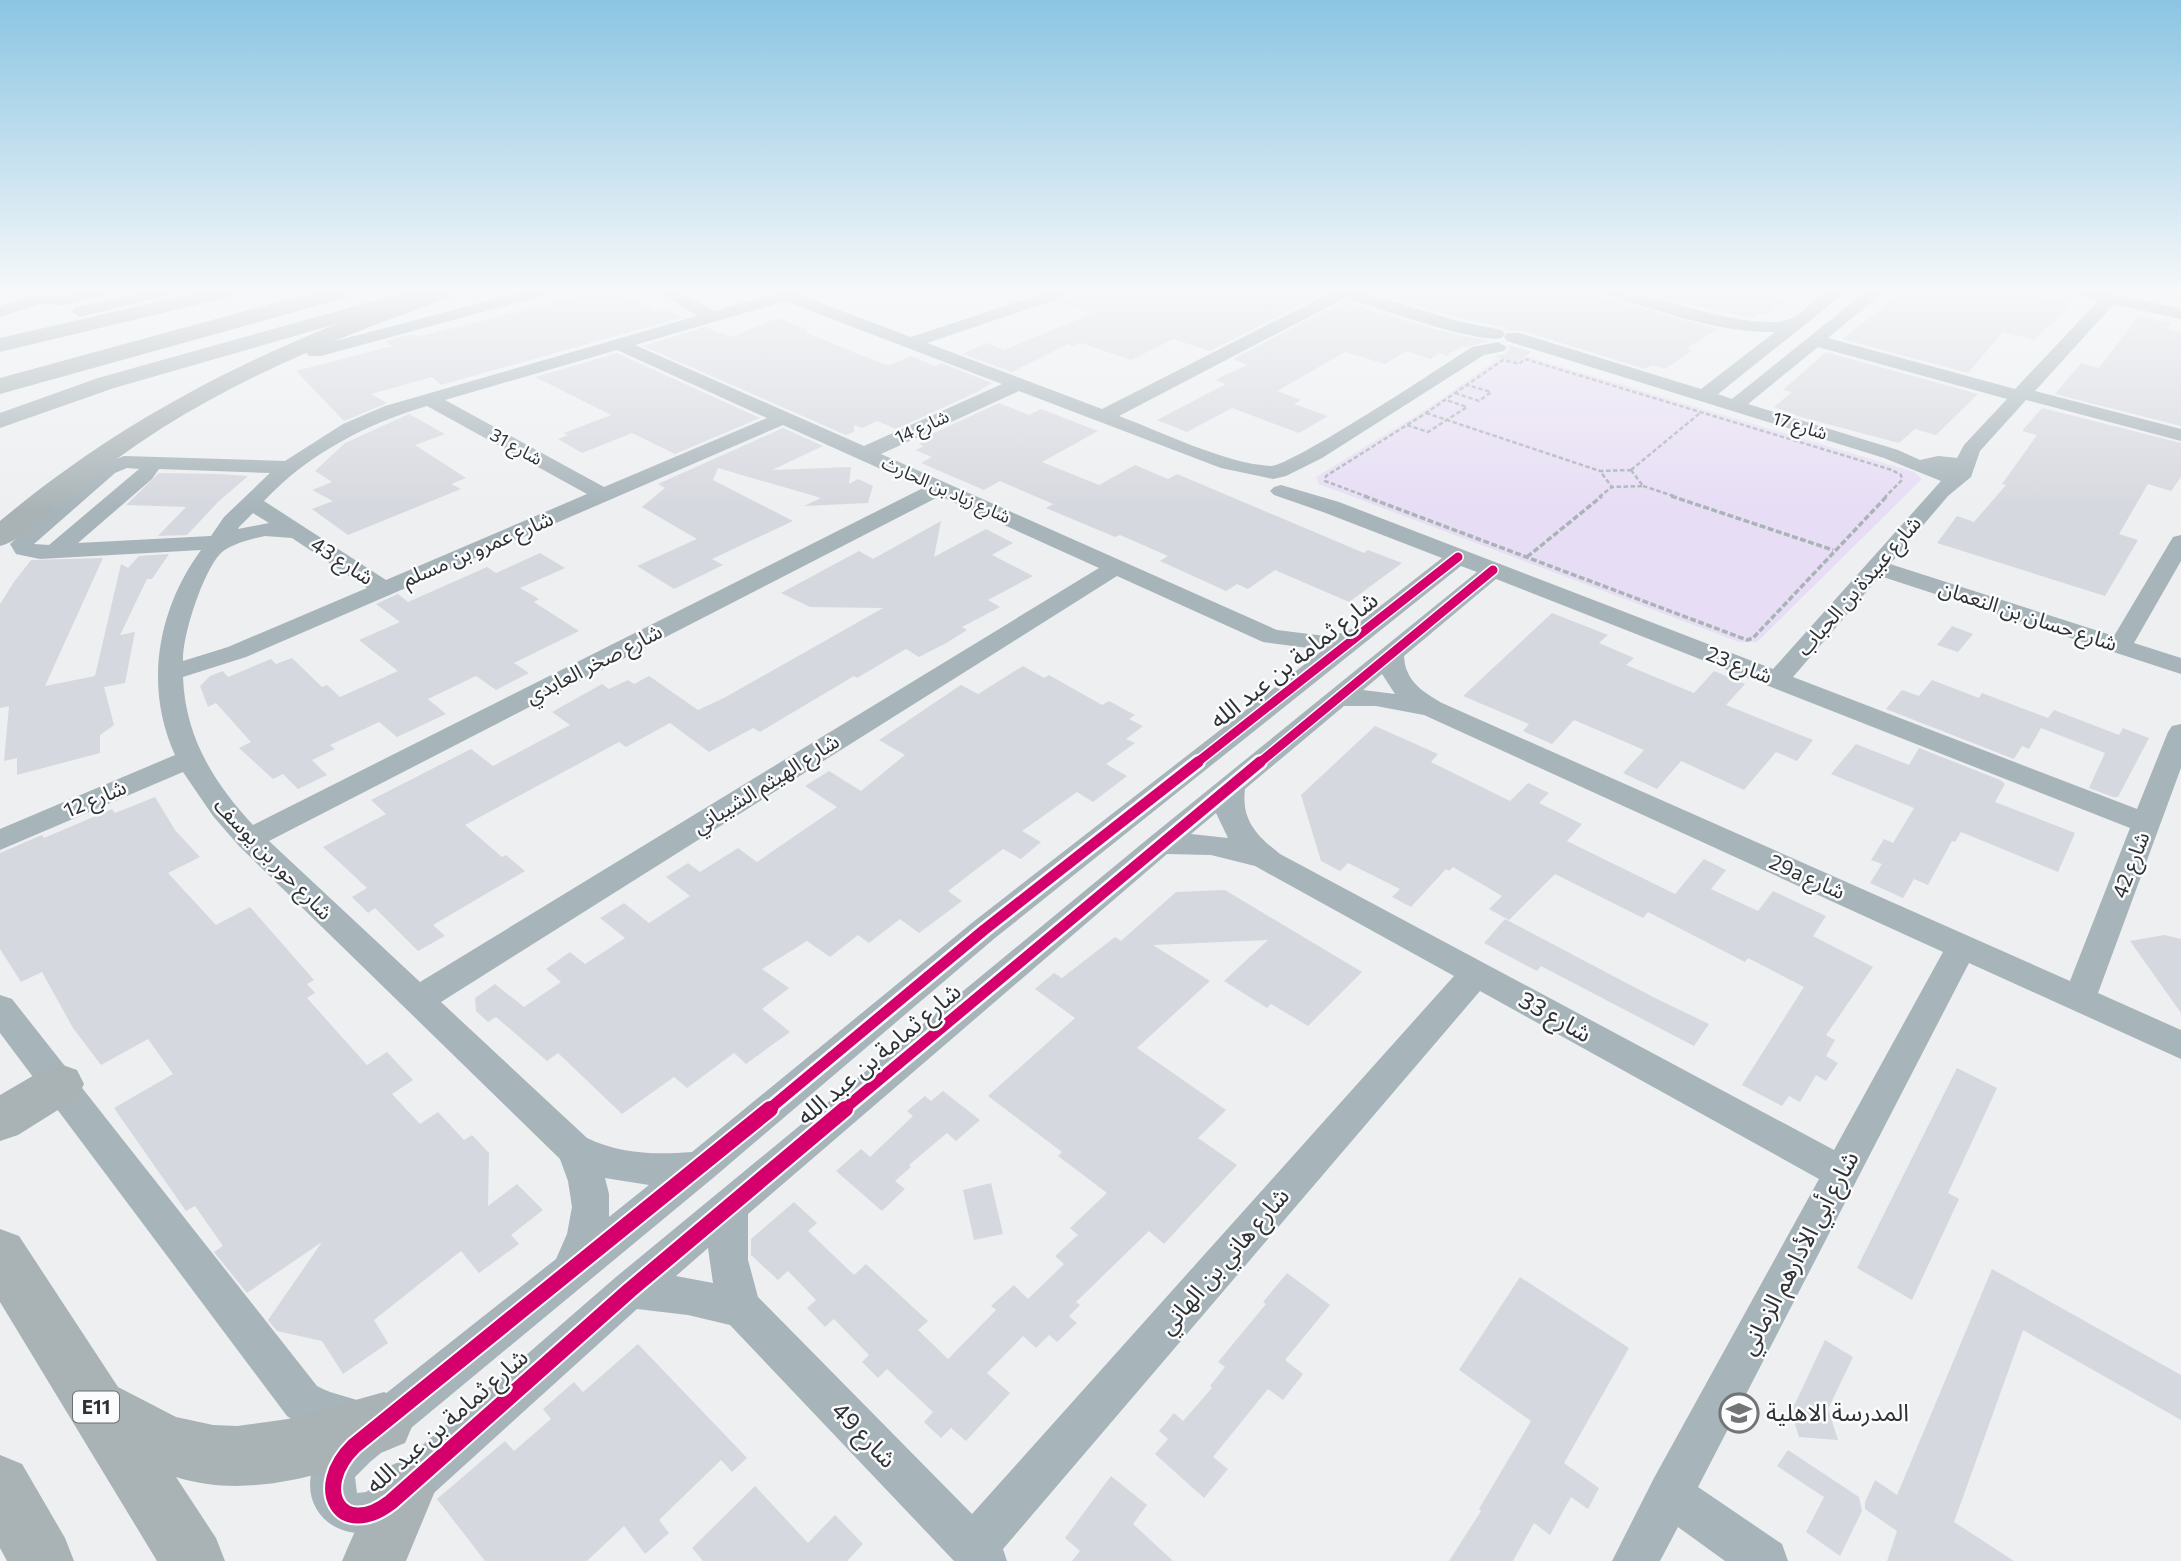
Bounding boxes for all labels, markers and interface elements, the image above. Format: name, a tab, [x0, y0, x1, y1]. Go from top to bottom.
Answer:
street label: شارع 14	[891, 404, 954, 451]
street label: شارع 17	[1769, 406, 1830, 448]
street label: شارع 31	[485, 423, 547, 473]
street label: شارع زياد بن الحارث	[877, 451, 1014, 531]
street label: شارع عمرو بن مسلم	[398, 505, 558, 594]
street label: شارع عبيدة بن الحباب	[1790, 510, 1928, 663]
street label: شارع 43	[305, 530, 379, 593]
street label: شارع حسان بن النعمان	[1935, 574, 2121, 659]
street label: شارع ثمامة بن عبد الله	[1203, 584, 1385, 737]
street label: شارع صخر العابدي	[521, 617, 668, 712]
street label: شارع 23	[1702, 640, 1776, 691]
street label: شارع الهيثم الشيباني	[687, 728, 846, 842]
street label: شارع 12	[59, 773, 131, 826]
street label: شارع حور بن يوسف	[207, 792, 339, 927]
street label: شارع 42	[2106, 828, 2157, 903]
street label: 29a شارع	[1764, 848, 1849, 907]
street label: شارع ثمامة بن عبد الله	[790, 976, 969, 1133]
street label: شارع 33	[1512, 984, 1597, 1051]
street label: شارع أبي الأدارهم الزماني	[1732, 1145, 1869, 1362]
street label: شارع هاني بن الهاني	[1151, 1181, 1299, 1343]
street label: شارع ثمامة بن عبد الله	[359, 1342, 536, 1501]
road number: E11	[73, 1392, 119, 1422]
school or university icon: المدرسة الاهلية	[1718, 1392, 1760, 1434]
street label: شارع 49	[824, 1395, 903, 1476]
place label: المدرسة الاهلية	[1766, 1397, 1909, 1427]

